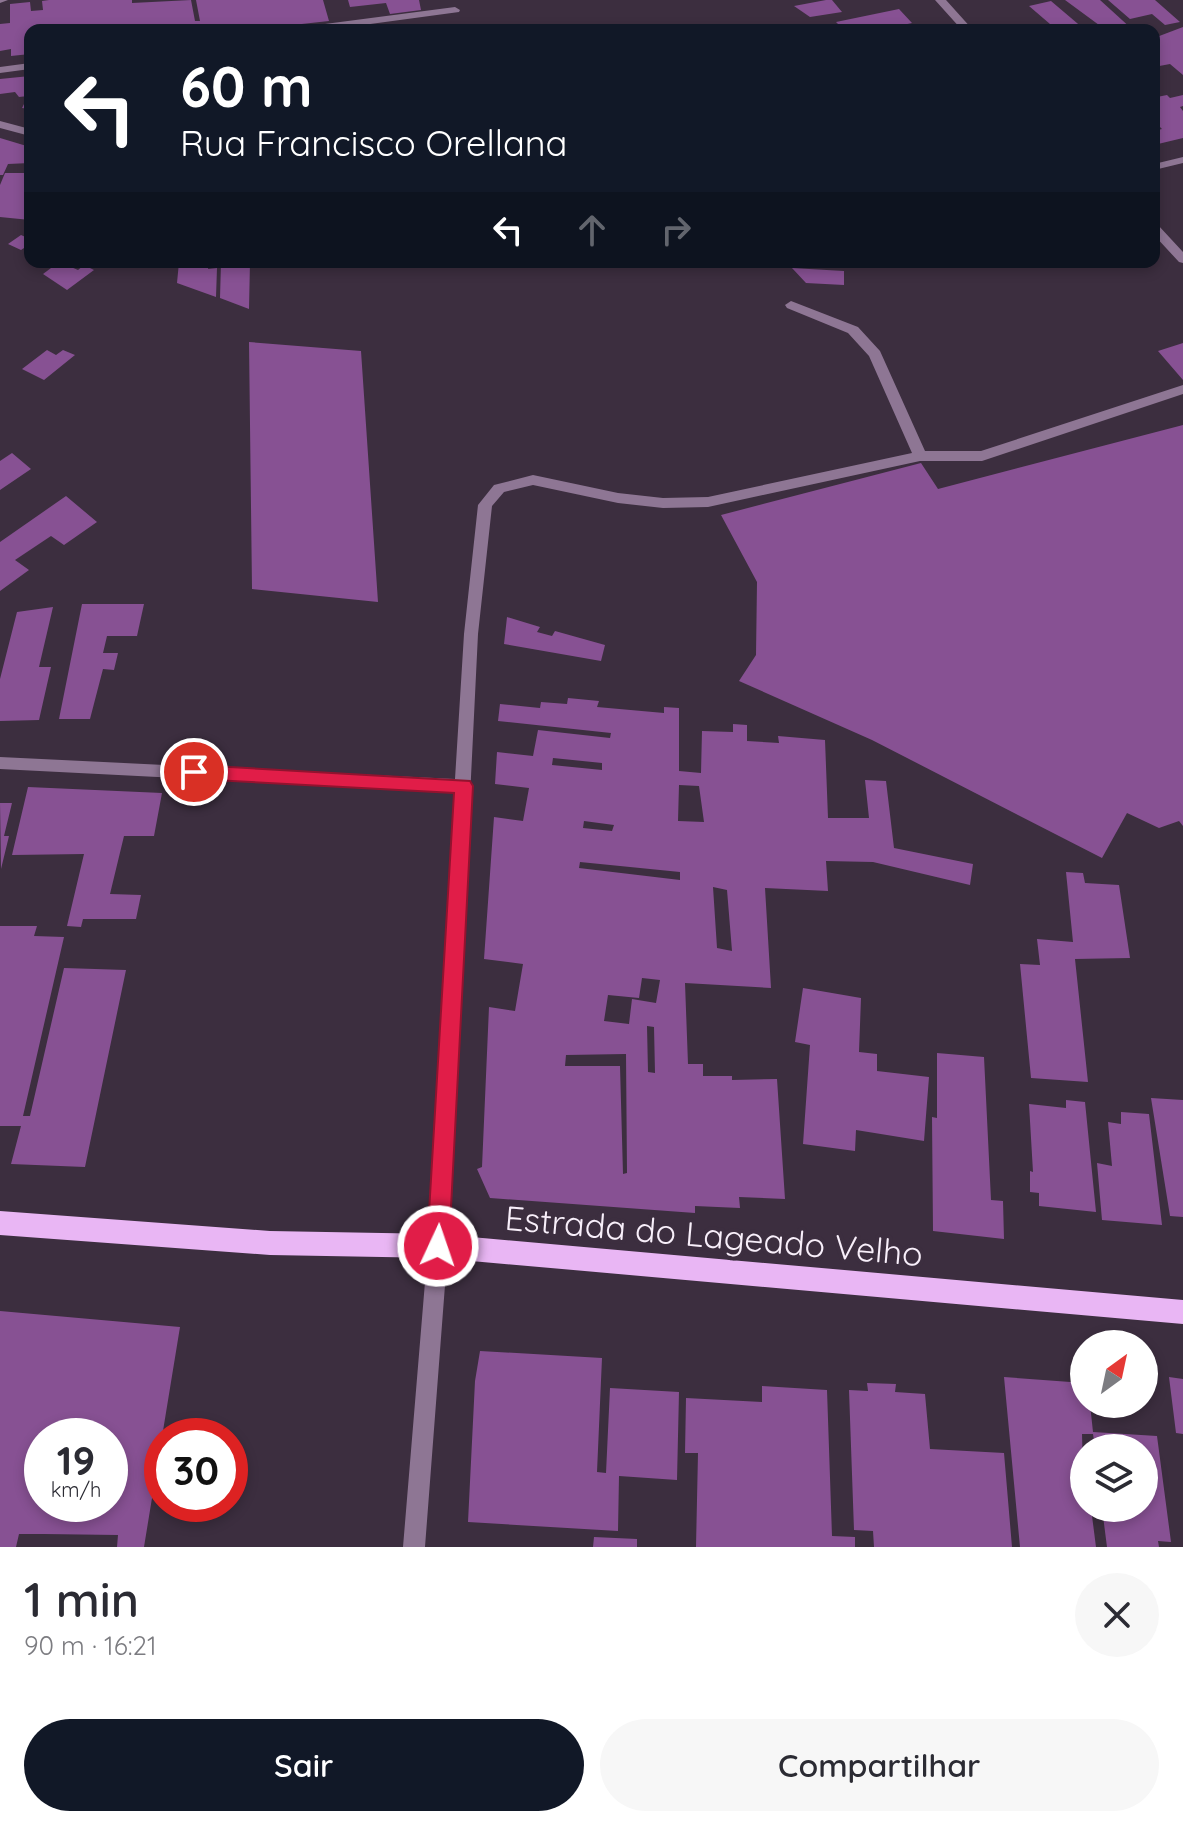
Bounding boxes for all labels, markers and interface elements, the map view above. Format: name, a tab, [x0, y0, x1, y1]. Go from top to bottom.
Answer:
text: 60 m	[180, 51, 313, 121]
icon: left	[48, 56, 152, 160]
text: Rua Francisco Orellana	[180, 120, 567, 165]
icon: left	[486, 208, 530, 252]
icon: ahead	[570, 208, 614, 252]
icon: right	[654, 208, 698, 252]
pin	[160, 738, 228, 806]
icon: arrive	[172, 750, 216, 794]
street label: Estrada do Lageado Velho	[503, 1196, 925, 1275]
position arrow	[396, 1204, 480, 1288]
north arrow	[1070, 1330, 1158, 1418]
map controls	[1070, 1330, 1158, 1522]
speed limit sign: 30	[144, 1418, 248, 1522]
button: layers	[1070, 1434, 1158, 1522]
text: 19	[57, 1435, 95, 1485]
text: km/h	[51, 1477, 101, 1502]
text: 1 min	[24, 1569, 139, 1629]
button: close	[1075, 1573, 1159, 1657]
text: 90 m · 16:21	[24, 1629, 157, 1662]
button: Sair	[24, 1719, 584, 1811]
button: Compartilhar	[600, 1719, 1159, 1811]

